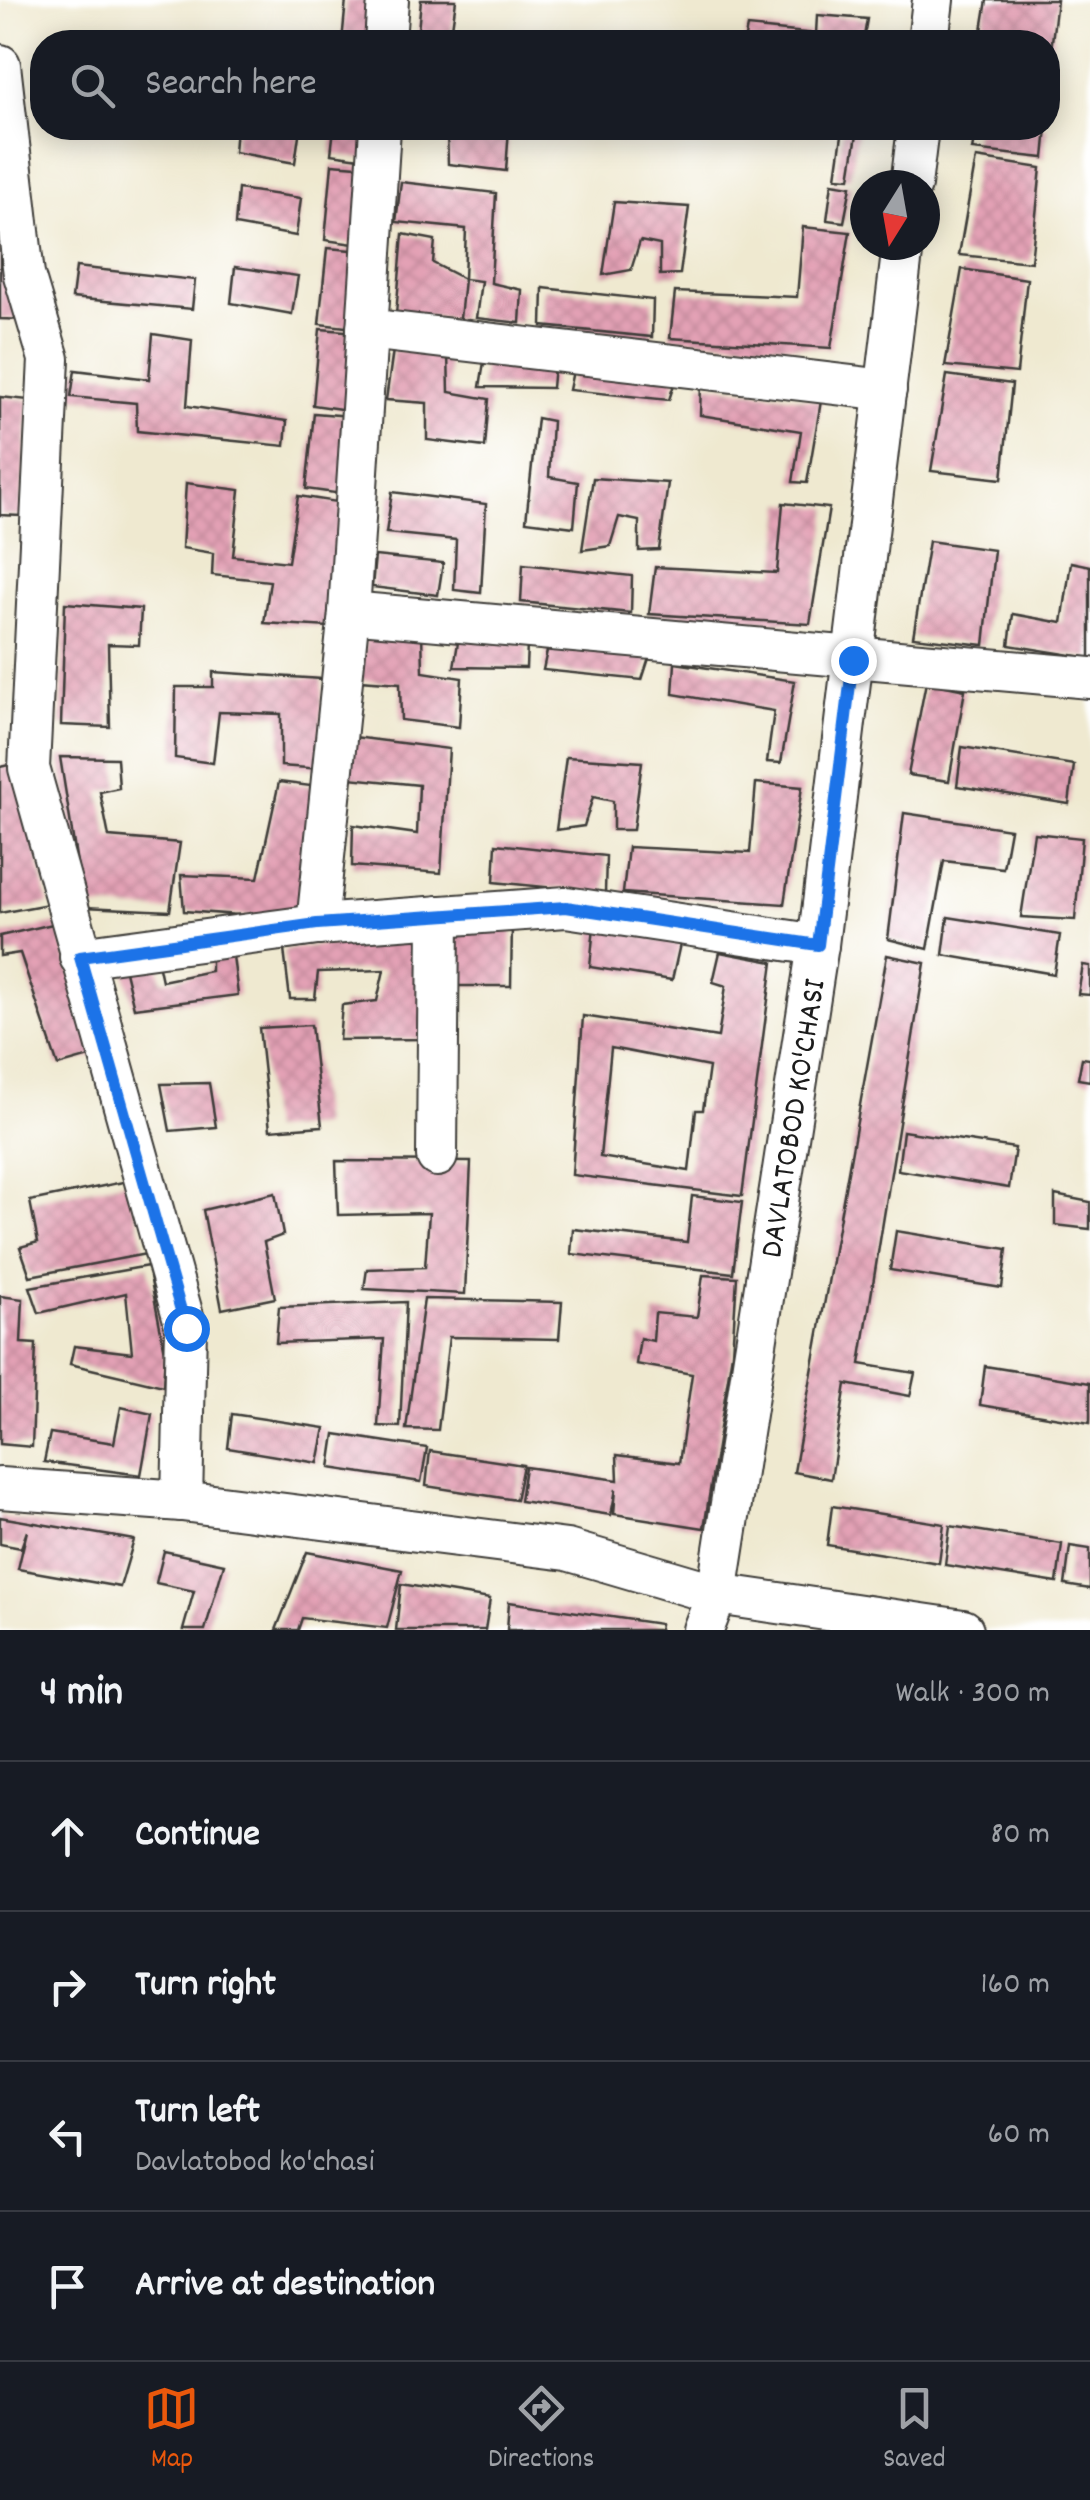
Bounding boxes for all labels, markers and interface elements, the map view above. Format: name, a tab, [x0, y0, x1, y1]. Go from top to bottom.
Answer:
search box	[30, 30, 1060, 140]
icon: search	[65, 58, 120, 113]
text: Search here	[145, 58, 317, 113]
north arrow	[850, 170, 940, 260]
route end	[831, 638, 877, 684]
street label: DAVLATOBOD KO'CHASI	[751, 976, 841, 1261]
route start	[164, 1306, 210, 1352]
text: 4 min	[40, 1665, 123, 1725]
text: Walk · 300 m	[896, 1672, 1050, 1718]
icon: ahead	[40, 1809, 95, 1864]
text: Continue	[135, 1809, 260, 1864]
text: 80 m	[990, 1813, 1050, 1859]
icon: right	[40, 1959, 95, 2014]
text: Turn right	[135, 1959, 276, 2014]
text: 160 m	[981, 1963, 1050, 2009]
text: Turn left	[135, 2086, 260, 2141]
icon: left	[40, 2109, 95, 2164]
text: 60 m	[988, 2113, 1050, 2159]
text: Davlatobod ko'chasi	[135, 2141, 375, 2187]
icon: arrive	[40, 2259, 95, 2314]
text: Arrive at destination	[135, 2259, 435, 2314]
tab: Map	[144, 2381, 199, 2481]
tab: Directions	[488, 2381, 594, 2481]
tab: Saved	[883, 2381, 946, 2481]

